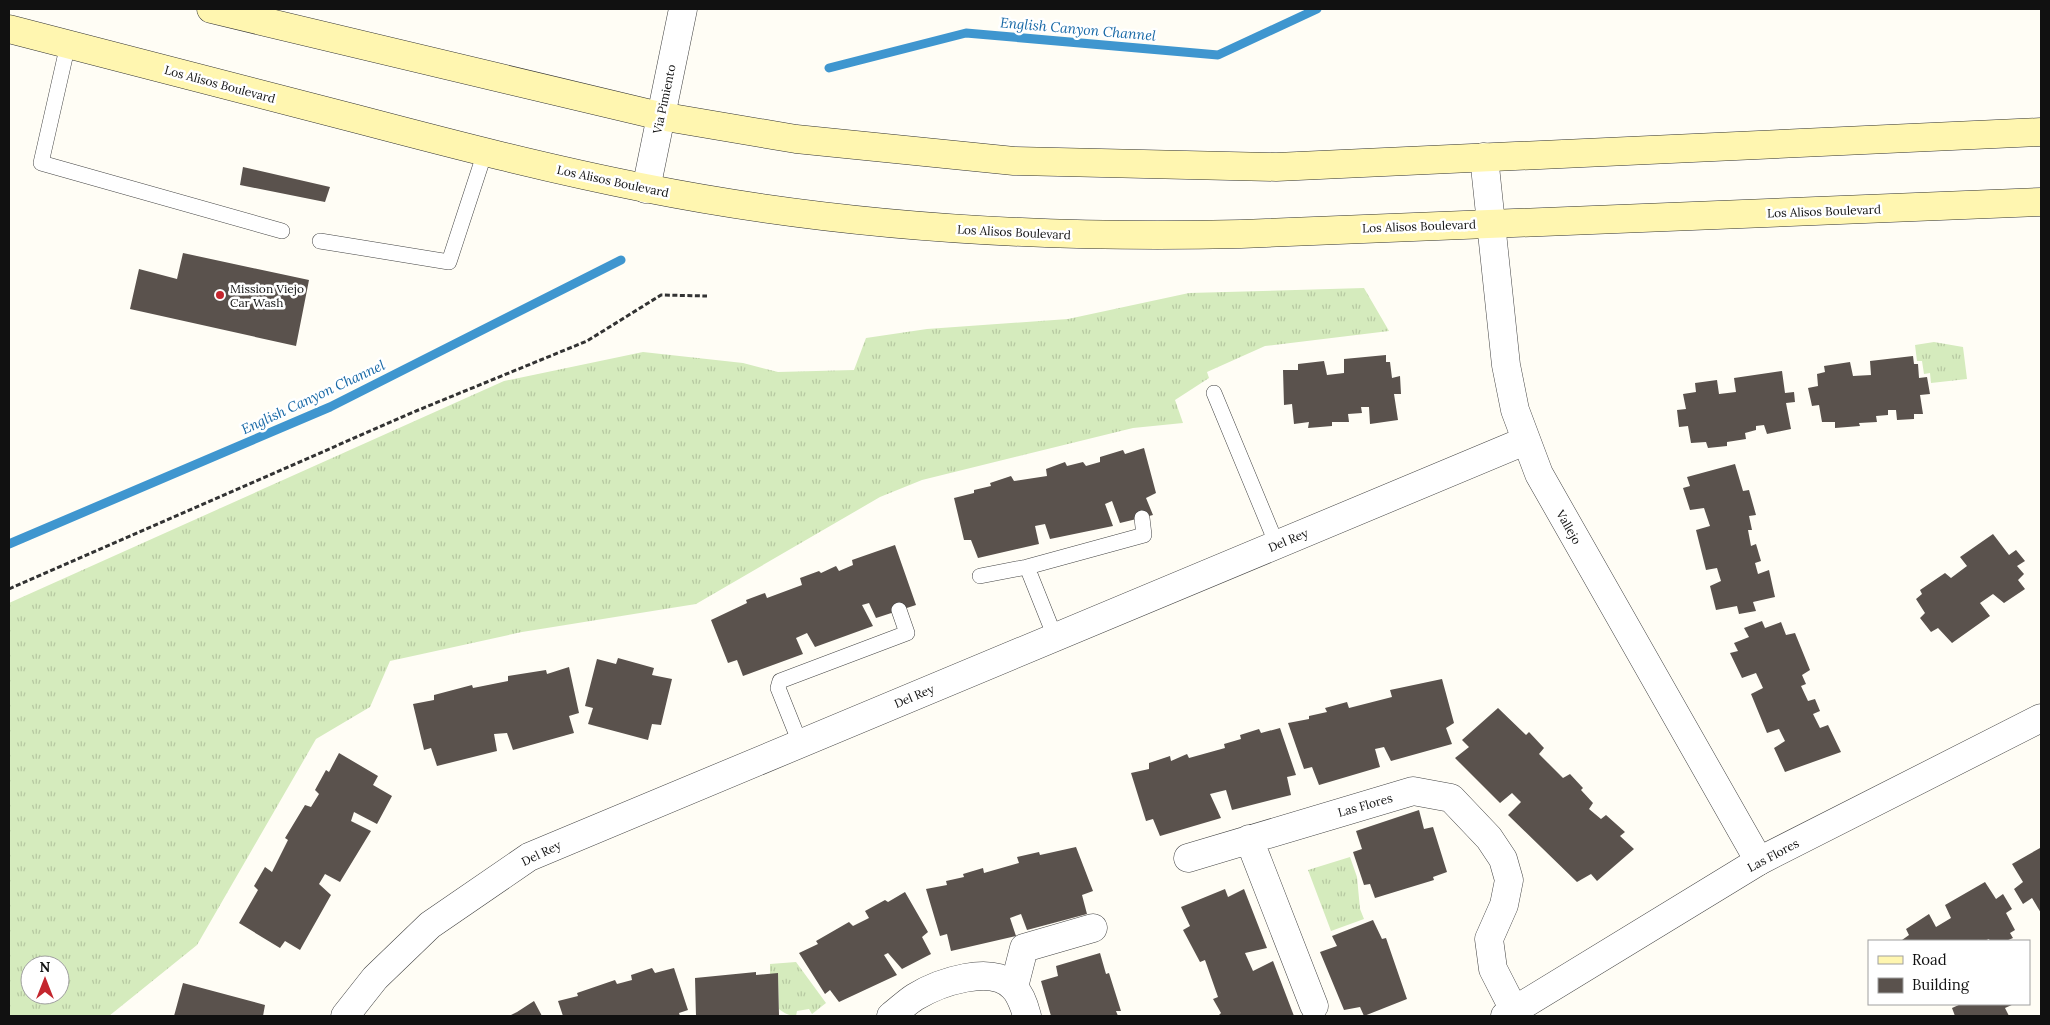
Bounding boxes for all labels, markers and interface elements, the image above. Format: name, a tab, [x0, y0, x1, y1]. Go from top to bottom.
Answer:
water label: English Canyon Channel	[999, 13, 1157, 45]
street label: Los Alisos Boulevard	[163, 62, 277, 106]
street label: Via Pimiento	[649, 63, 679, 136]
street label: Los Alisos Boulevard	[556, 162, 670, 200]
street label: Los Alisos Boulevard	[1767, 202, 1881, 220]
street label: Los Alisos Boulevard	[1362, 217, 1476, 235]
street label: Los Alisos Boulevard	[957, 222, 1071, 242]
place label: Mission Viejo Car Wash	[230, 281, 304, 310]
marker: Mission Viejo Car Wash	[214, 289, 226, 301]
water label: English Canyon Channel	[238, 356, 388, 438]
street label: Vallejo	[1553, 506, 1585, 547]
street label: Del Rey	[1266, 525, 1311, 555]
street label: Del Rey	[892, 681, 937, 711]
street label: Las Flores	[1336, 790, 1394, 820]
street label: Las Flores	[1745, 835, 1802, 875]
street label: Del Rey	[519, 837, 564, 869]
legend	[1868, 940, 2030, 1005]
text: Road	[1912, 950, 1947, 969]
north arrow	[20, 955, 70, 1005]
text: N	[40, 958, 51, 976]
text: Building	[1912, 975, 1970, 994]

